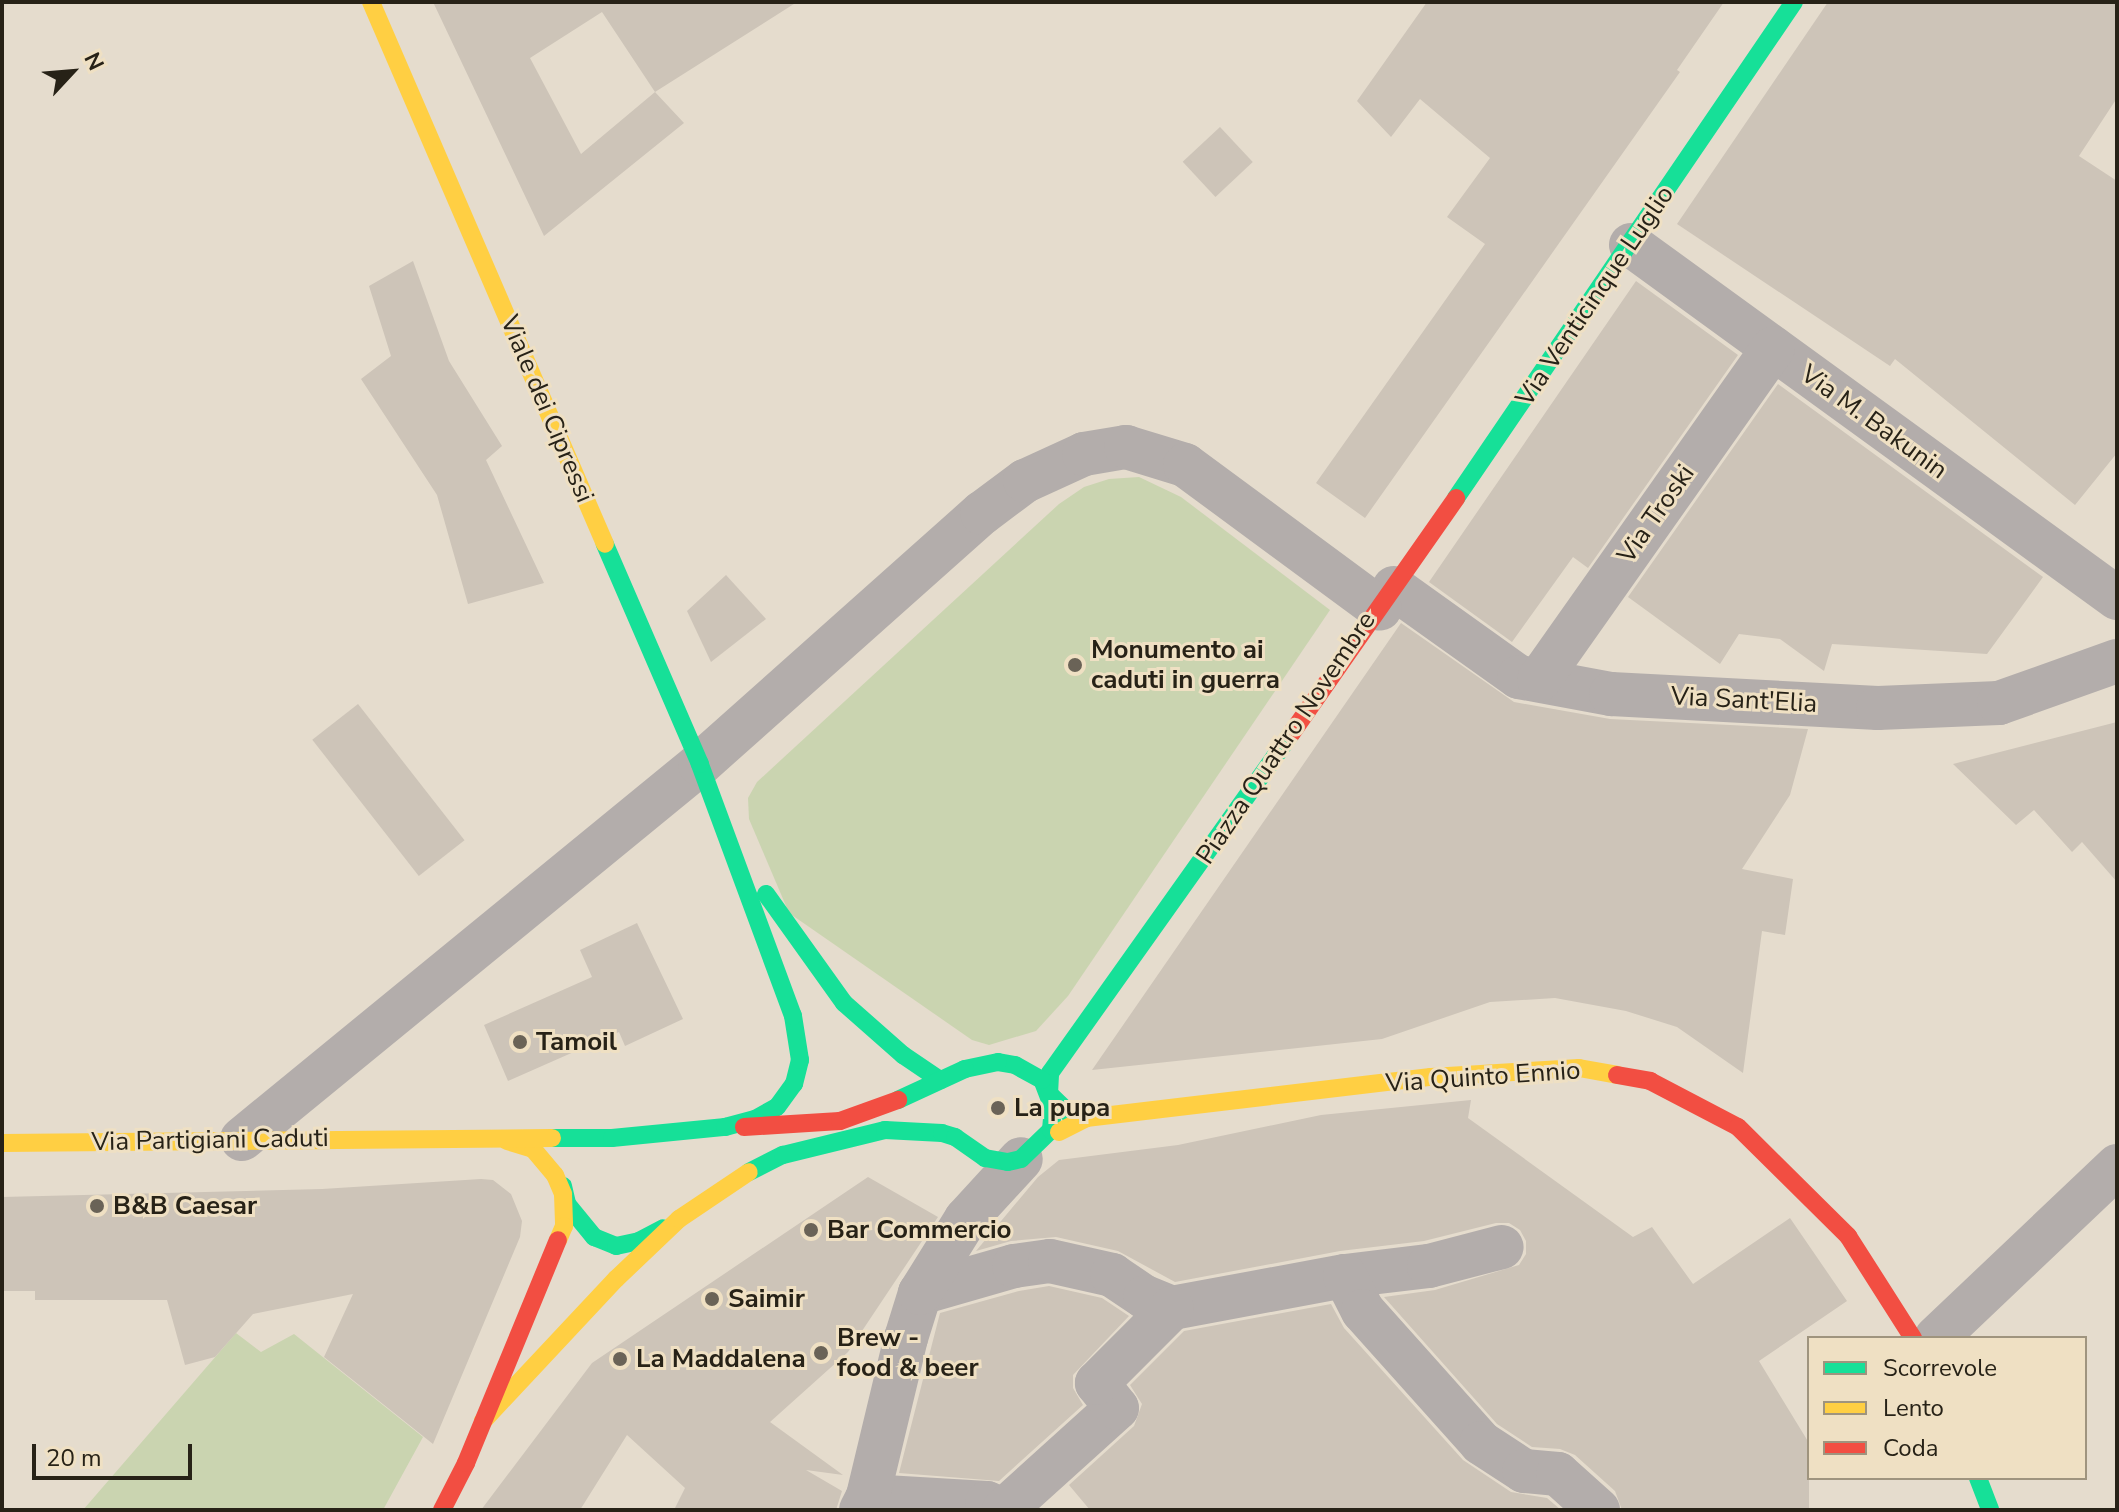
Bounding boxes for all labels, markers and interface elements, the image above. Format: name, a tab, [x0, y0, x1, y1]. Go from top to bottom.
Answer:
north arrow	[32, 32, 112, 112]
text: N	[76, 48, 111, 75]
street label: Via Venticinque Luglio	[1510, 180, 1680, 412]
street label: Viale dei Cipressi	[494, 311, 600, 507]
street label: Via M. Bakunin	[1795, 358, 1953, 486]
street label: Via Troski	[1611, 459, 1701, 569]
street label: Piazza Quattro Novembre	[1190, 606, 1382, 870]
place label: Monumento ai caduti in guerra	[1091, 634, 1280, 696]
marker: Monumento ai caduti in guerra	[1066, 656, 1084, 674]
street label: Via Sant'Elia	[1670, 681, 1818, 719]
place label: Tamoil	[536, 1026, 617, 1058]
marker: Tamoil	[511, 1033, 529, 1051]
street label: Via Quinto Ennio	[1385, 1055, 1581, 1099]
place label: La pupa	[1014, 1092, 1110, 1124]
marker: La pupa	[989, 1099, 1007, 1117]
street label: Via Partigiani Caduti	[91, 1122, 329, 1158]
place label: B&B Caesar	[113, 1190, 257, 1222]
marker: B&B Caesar	[88, 1197, 106, 1215]
place label: Bar Commercio	[827, 1214, 1012, 1246]
marker: Bar Commercio	[802, 1221, 820, 1239]
place label: Saimir	[728, 1283, 805, 1315]
marker: Saimir	[703, 1290, 721, 1308]
place label: Brew - food & beer	[837, 1322, 979, 1384]
legend	[1807, 1336, 2087, 1480]
place label: La Maddalena	[636, 1343, 806, 1375]
marker: Brew - food & beer	[812, 1344, 830, 1362]
marker: La Maddalena	[611, 1350, 629, 1368]
text: Scorrevole	[1883, 1352, 1997, 1384]
text: Lento	[1883, 1392, 1944, 1424]
scale bar	[36, 1428, 196, 1478]
text: Coda	[1883, 1432, 1938, 1464]
text: 20 m	[46, 1442, 102, 1474]

